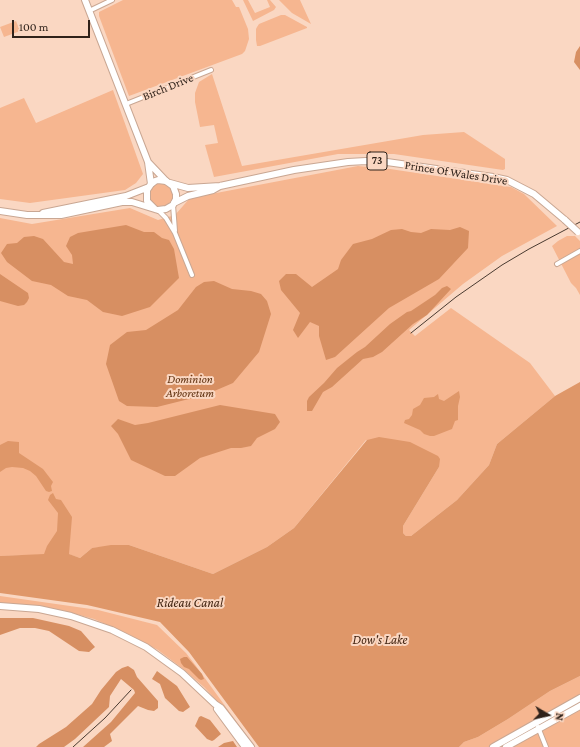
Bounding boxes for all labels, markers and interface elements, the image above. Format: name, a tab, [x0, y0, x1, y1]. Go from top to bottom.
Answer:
scale bar	[14, 12, 92, 38]
text: 100 m	[19, 20, 48, 34]
street label: Birch Drive	[141, 70, 195, 104]
road number: 73	[367, 152, 387, 170]
street label: Prince Of Wales Drive	[404, 158, 508, 188]
park label: Dominion Arboretum	[166, 372, 214, 400]
water label: Rideau Canal	[157, 595, 223, 611]
water label: Dow's Lake	[352, 632, 408, 648]
north arrow	[528, 695, 568, 735]
text: N	[553, 712, 566, 722]

